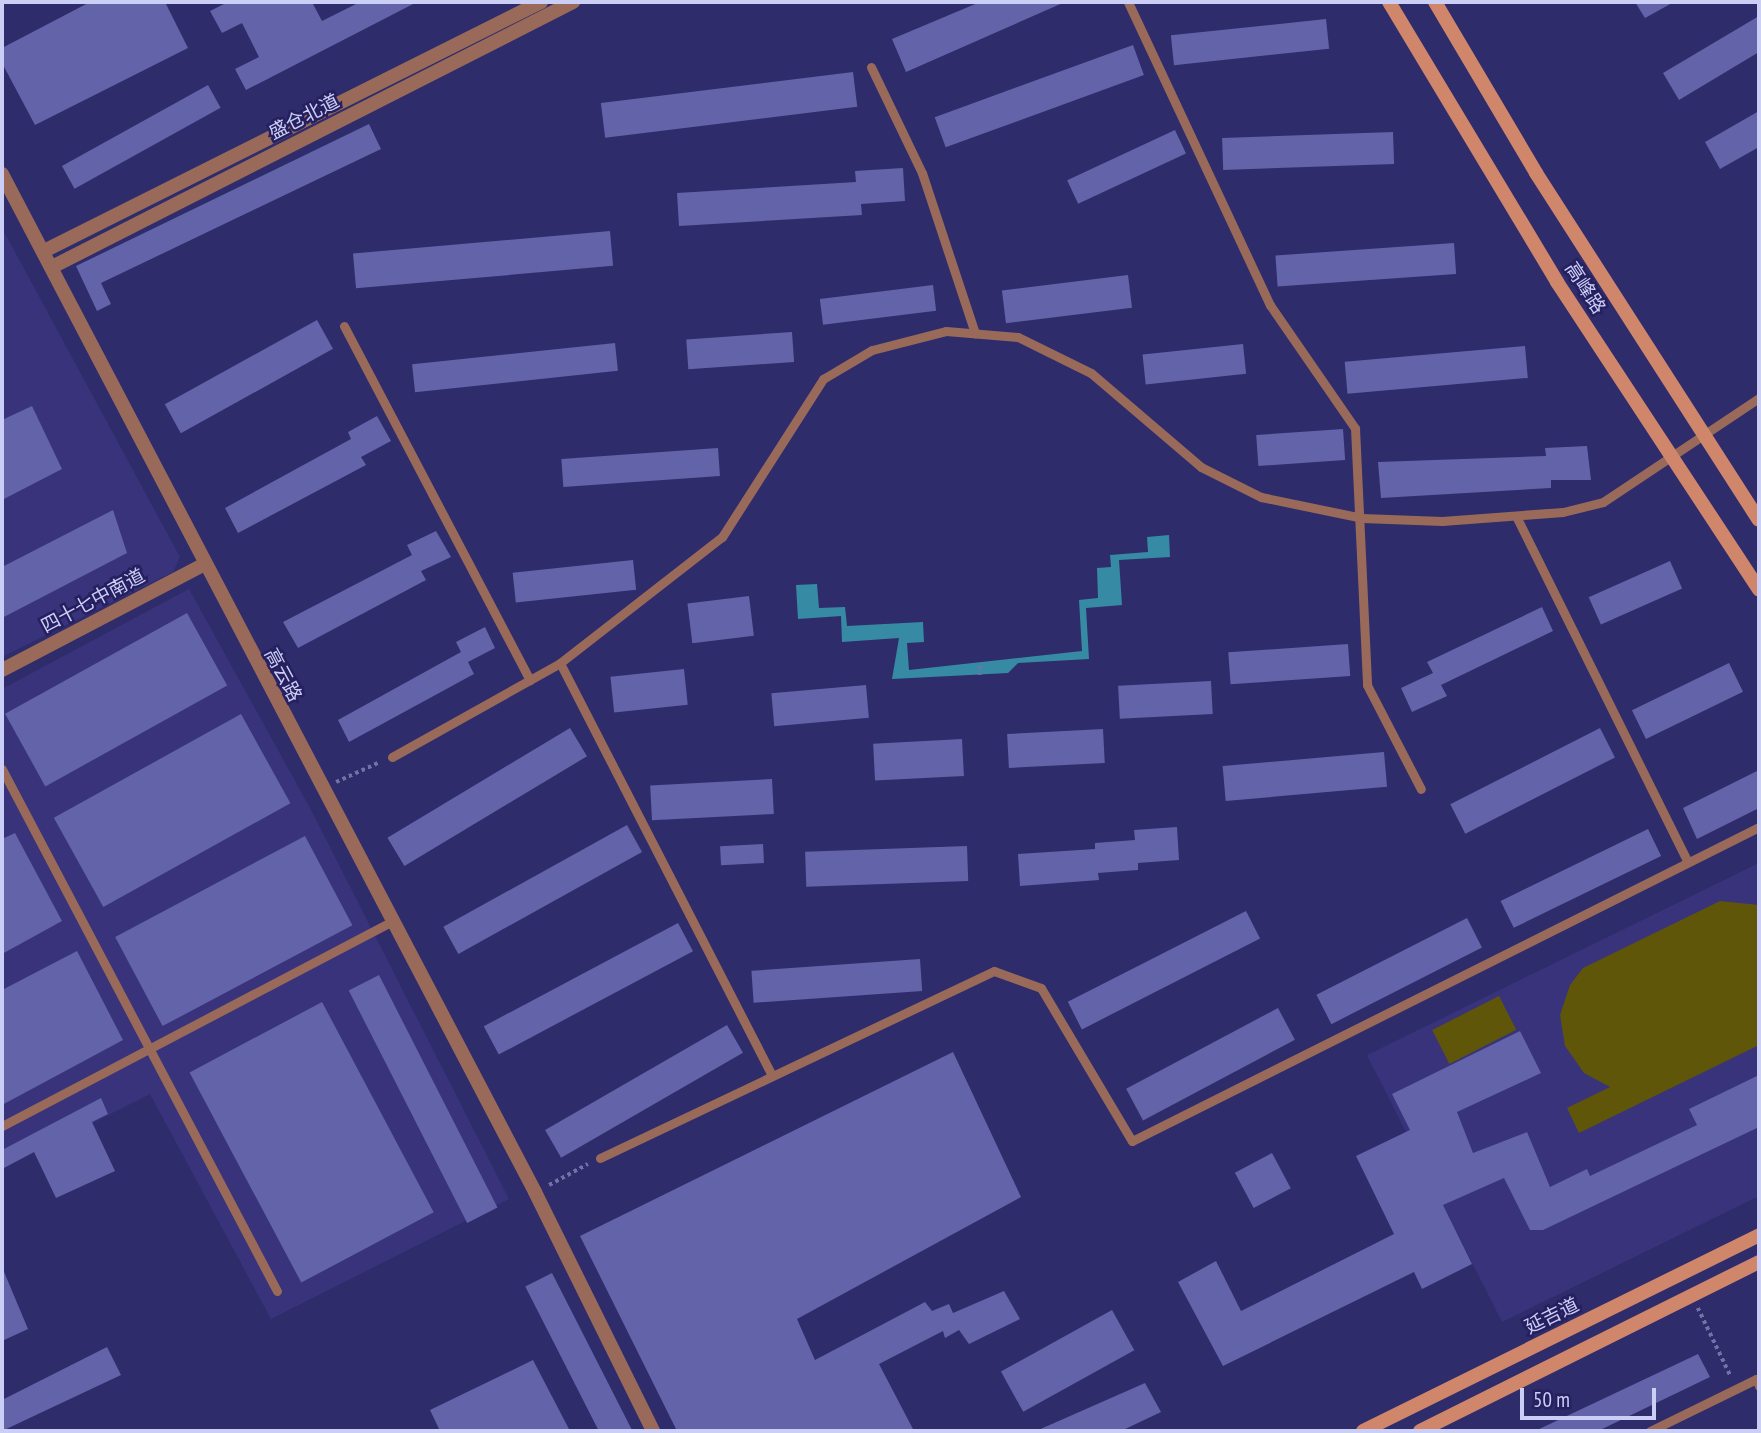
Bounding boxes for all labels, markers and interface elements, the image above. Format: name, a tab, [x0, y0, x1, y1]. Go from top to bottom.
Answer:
street label: 盛仓北道	[265, 90, 343, 144]
street label: 高峰路	[1560, 258, 1610, 318]
street label: 四十七中南道	[37, 564, 149, 638]
street label: 高云路	[260, 644, 306, 706]
street label: 延吉道	[1521, 1293, 1583, 1339]
scale bar	[1523, 1374, 1660, 1418]
text: 50 m	[1533, 1386, 1570, 1413]

